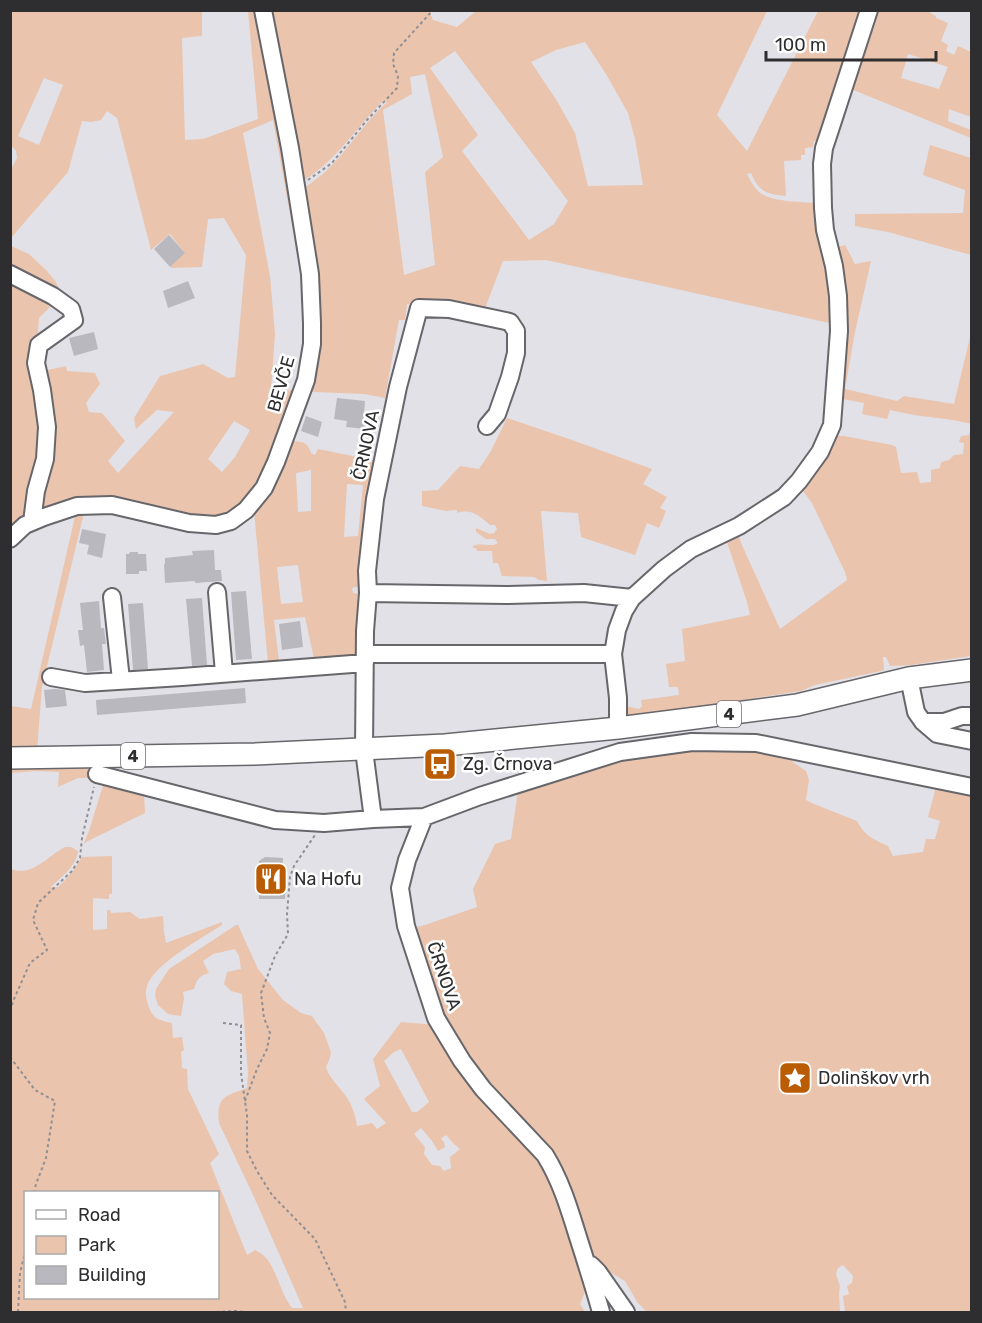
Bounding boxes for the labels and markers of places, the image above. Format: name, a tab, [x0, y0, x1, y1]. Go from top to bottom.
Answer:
bus stop icon: Zg. Črnova	[422, 746, 458, 782]
place label: Zg. Črnova	[463, 753, 552, 775]
restaurant icon: Na Hofu	[253, 861, 289, 897]
place label: Na Hofu	[294, 868, 362, 890]
place icon: Dolinškov vrh	[777, 1060, 813, 1096]
place label: Dolinškov vrh	[818, 1067, 930, 1089]

